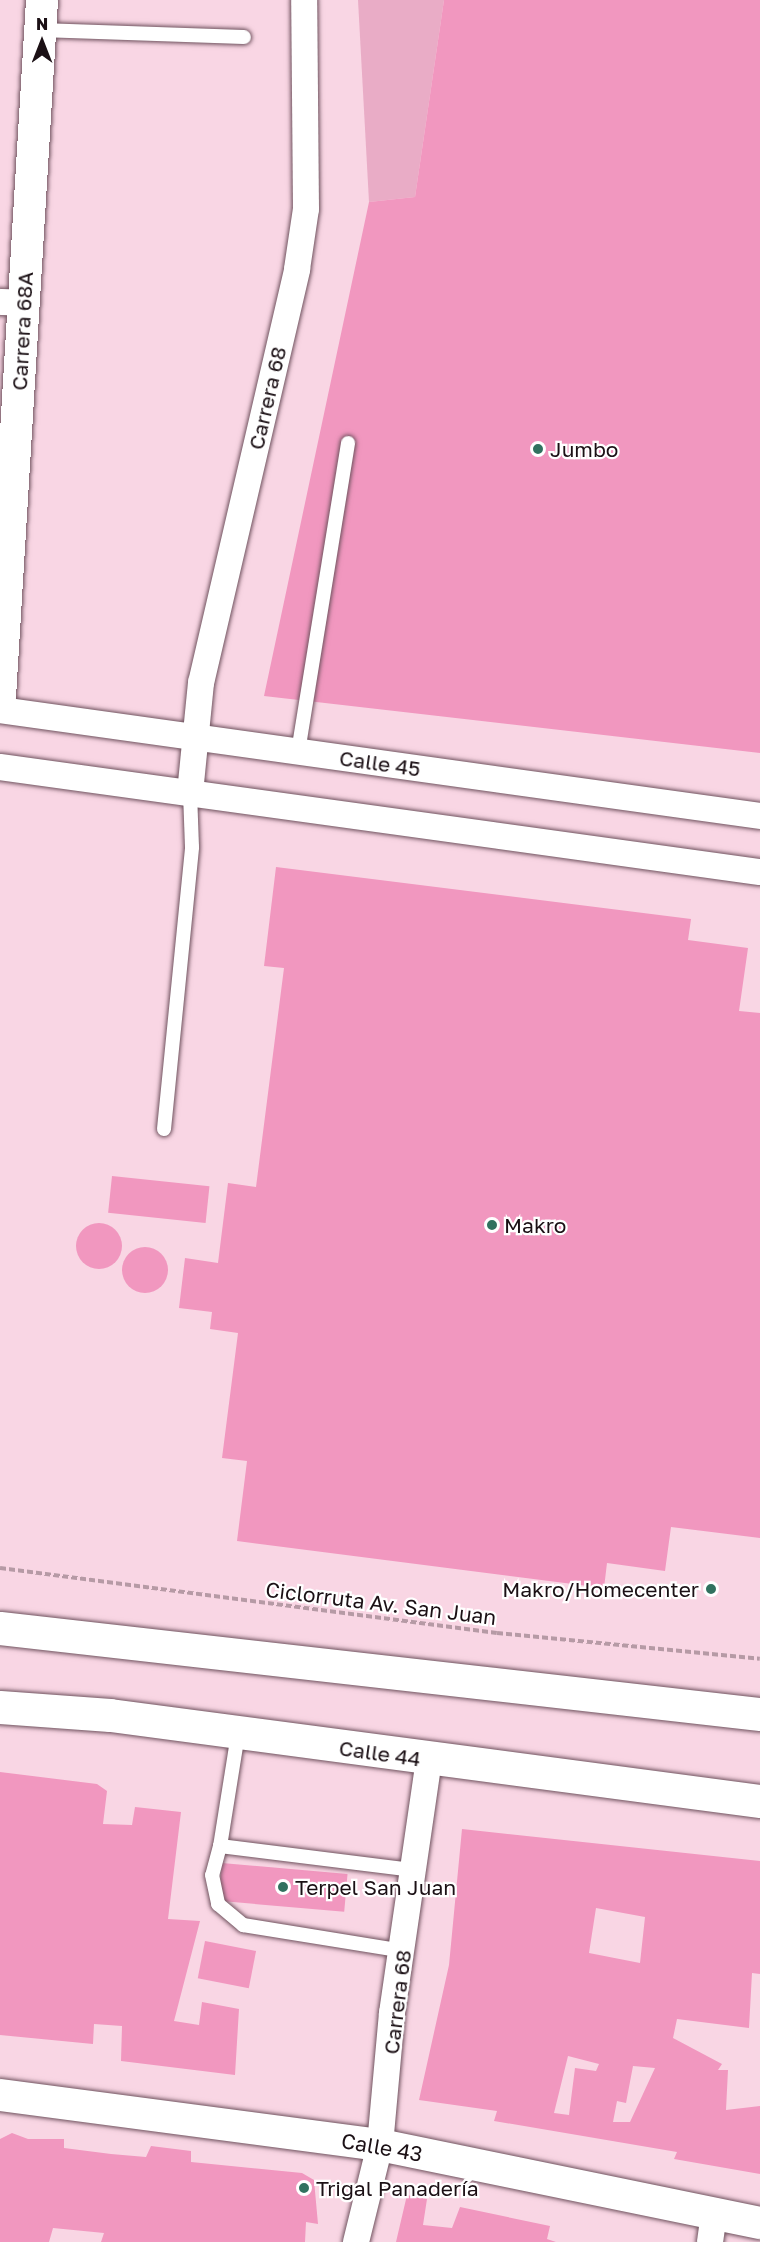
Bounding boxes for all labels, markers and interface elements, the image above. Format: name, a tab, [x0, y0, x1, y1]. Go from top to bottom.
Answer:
north arrow	[12, 12, 72, 72]
text: N	[36, 14, 48, 34]
street label: Carrera 68A	[6, 271, 38, 391]
street label: Carrera 68	[243, 344, 291, 452]
place label: Jumbo	[550, 436, 618, 462]
marker: Jumbo	[531, 442, 545, 456]
street label: Calle 45	[338, 745, 422, 781]
place label: Makro	[504, 1212, 566, 1238]
marker: Makro	[485, 1218, 499, 1232]
street label: Ciclorruta Av. San Juan	[264, 1576, 498, 1630]
place label: Makro/Homecenter	[502, 1576, 699, 1602]
marker: Makro/Homecenter	[704, 1582, 718, 1596]
street label: Calle 44	[337, 1735, 423, 1771]
place label: Terpel San Juan	[295, 1874, 456, 1900]
marker: Terpel San Juan	[276, 1880, 290, 1894]
street label: Carrera 68	[378, 1948, 416, 2056]
street label: Calle 43	[339, 2127, 425, 2167]
place label: Trigal Panadería	[316, 2175, 479, 2201]
marker: Trigal Panadería	[297, 2181, 311, 2195]

